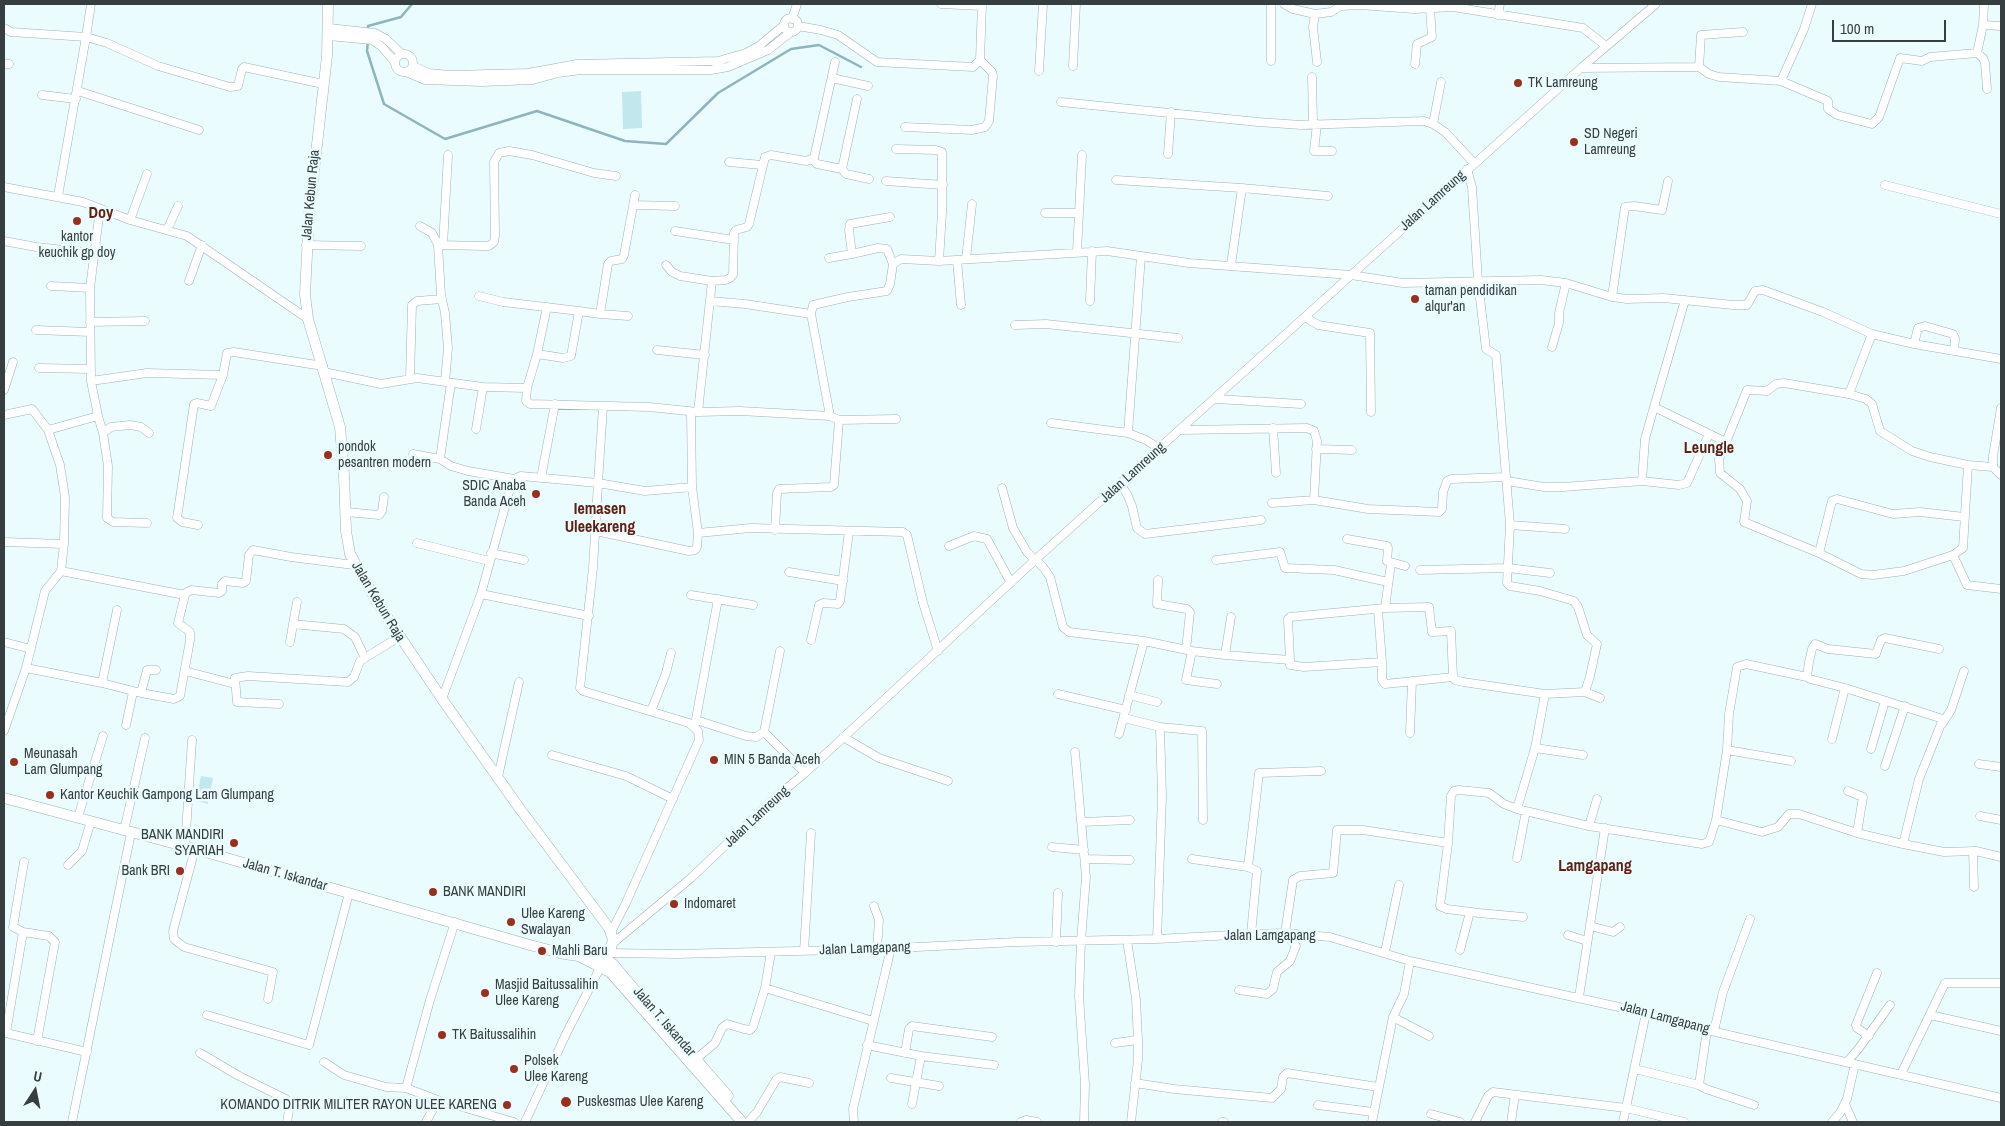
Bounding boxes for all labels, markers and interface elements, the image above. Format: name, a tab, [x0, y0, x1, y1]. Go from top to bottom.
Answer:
scale bar	[1835, 10, 1949, 42]
text: 100 m	[1840, 18, 1874, 39]
place label: TK Lamreung	[1528, 75, 1598, 91]
marker: TK Lamreung	[1512, 77, 1524, 89]
place label: SD Negeri Lamreung	[1584, 126, 1638, 158]
marker: SD Negeri Lamreung	[1568, 136, 1580, 148]
street label: Jalan Kebun Raja	[299, 149, 323, 241]
street label: Jalan Lamreung	[1397, 167, 1469, 235]
district label: Doy	[89, 204, 113, 224]
marker: kantor keuchik gp doy	[71, 215, 83, 227]
place label: kantor keuchik gp doy	[38, 229, 116, 262]
place label: taman pendidikan alqur'an	[1425, 283, 1517, 316]
marker: taman pendidikan alqur'an	[1409, 293, 1421, 305]
place label: pondok pesantren modern	[338, 439, 431, 472]
street label: Jalan Lamreung	[1097, 439, 1169, 507]
district label: Leungle	[1684, 439, 1734, 459]
marker: pondok pesantren modern	[322, 449, 334, 461]
place label: SDIC Anaba Banda Aceh	[462, 478, 526, 511]
marker: SDIC Anaba Banda Aceh	[530, 488, 542, 500]
district label: Iemasen Uleekareng	[565, 500, 635, 538]
street label: Jalan Kebun Raja	[347, 559, 409, 645]
place label: Meunasah Lam Glumpang	[24, 746, 102, 779]
place label: MIN 5 Banda Aceh	[724, 752, 820, 768]
marker: MIN 5 Banda Aceh	[708, 754, 720, 766]
marker: Meunasah Lam Glumpang	[8, 756, 20, 768]
street label: Jalan Lamreung	[721, 783, 793, 851]
place label: Kantor Keuchik Gampong Lam Glumpang	[60, 787, 274, 803]
marker: Kantor Keuchik Gampong Lam Glumpang	[44, 789, 56, 801]
place label: BANK MANDIRI SYARIAH	[141, 827, 224, 860]
marker: BANK MANDIRI SYARIAH	[228, 837, 240, 849]
street label: Jalan T. Iskandar	[241, 855, 329, 895]
district label: Lamgapang	[1558, 857, 1632, 877]
place label: Bank BRI	[122, 863, 170, 879]
marker: Bank BRI	[174, 865, 186, 877]
place label: BANK MANDIRI	[443, 884, 526, 900]
marker: BANK MANDIRI	[427, 886, 439, 898]
place label: Indomaret	[684, 896, 736, 912]
marker: Indomaret	[668, 898, 680, 910]
place label: Ulee Kareng Swalayan	[521, 906, 585, 939]
marker: Ulee Kareng Swalayan	[505, 916, 517, 928]
street label: Jalan Lamgapang	[1224, 928, 1316, 944]
street label: Jalan Lamgapang	[819, 939, 911, 959]
place label: Mahli Baru	[552, 943, 608, 959]
marker: Mahli Baru	[536, 945, 548, 957]
place label: Masjid Baitussalihin Ulee Kareng	[495, 977, 598, 1010]
street label: Jalan T. Iskandar	[629, 984, 699, 1060]
marker: Masjid Baitussalihin Ulee Kareng	[479, 987, 491, 999]
street label: Jalan Lamgapang	[1619, 998, 1711, 1038]
place label: TK Baitussalihin	[452, 1027, 536, 1043]
marker: TK Baitussalihin	[436, 1029, 448, 1041]
place label: Polsek Ulee Kareng	[524, 1053, 588, 1086]
marker: Polsek Ulee Kareng	[508, 1063, 520, 1075]
north arrow	[10, 1066, 60, 1116]
text: U	[32, 1067, 44, 1086]
place label: Puskesmas Ulee Kareng	[577, 1094, 703, 1110]
marker: Puskesmas Ulee Kareng	[559, 1095, 573, 1109]
place label: KOMANDO DITRIK MILITER RAYON ULEE KARENG	[220, 1097, 497, 1113]
marker: KOMANDO DITRIK MILITER RAYON ULEE KARENG	[501, 1099, 513, 1111]

